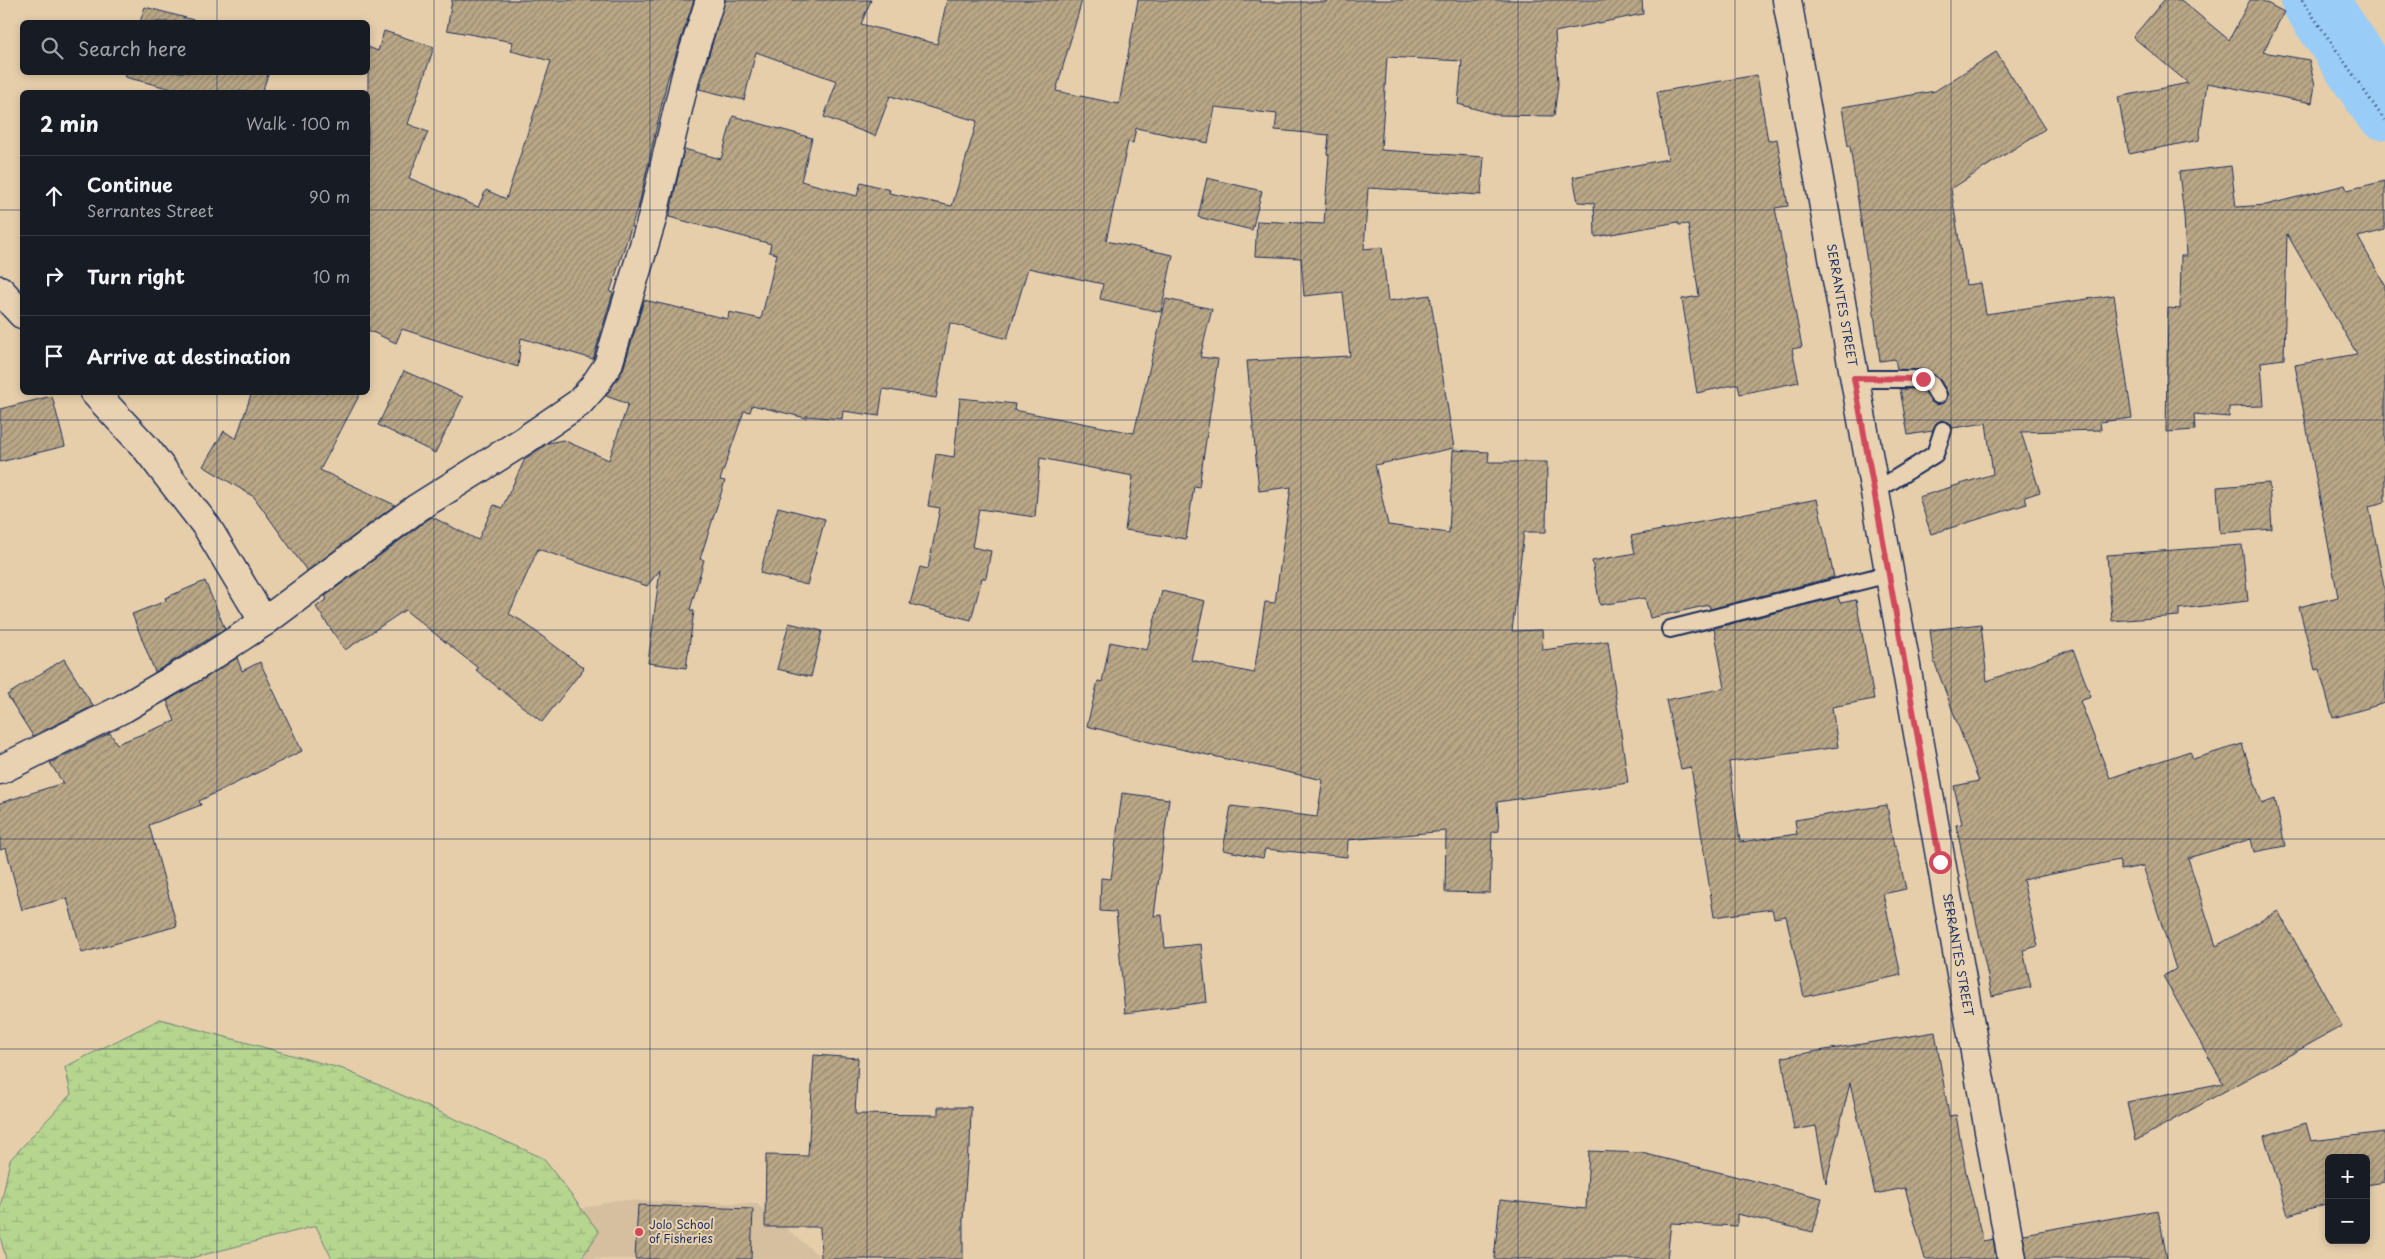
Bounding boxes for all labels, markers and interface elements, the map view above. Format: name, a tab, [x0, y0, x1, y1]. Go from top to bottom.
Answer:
search box	[20, 20, 370, 75]
icon: search	[38, 34, 66, 62]
text: Search here	[78, 34, 187, 62]
text: 2 min	[40, 107, 99, 139]
text: Walk · 100 m	[246, 111, 350, 135]
text: Continue	[87, 170, 173, 198]
icon: ahead	[40, 182, 68, 210]
text: 90 m	[309, 184, 350, 208]
text: Serrantes Street	[87, 198, 214, 222]
street label: SERRANTES STREET	[1823, 242, 1862, 369]
icon: right	[40, 262, 68, 290]
text: Turn right	[87, 262, 185, 290]
text: 10 m	[313, 264, 350, 288]
icon: arrive	[40, 342, 68, 370]
text: Arrive at destination	[87, 342, 291, 370]
route end	[1912, 368, 1935, 391]
route start	[1929, 851, 1952, 874]
street label: SERRANTES STREET	[1939, 892, 1979, 1018]
map controls	[2325, 1154, 2370, 1244]
button: +	[2325, 1154, 2370, 1199]
button: −	[2325, 1199, 2370, 1244]
place label: Jolo School of Fisheries	[649, 1215, 714, 1247]
marker: Jolo School of Fisheries	[633, 1226, 645, 1238]

